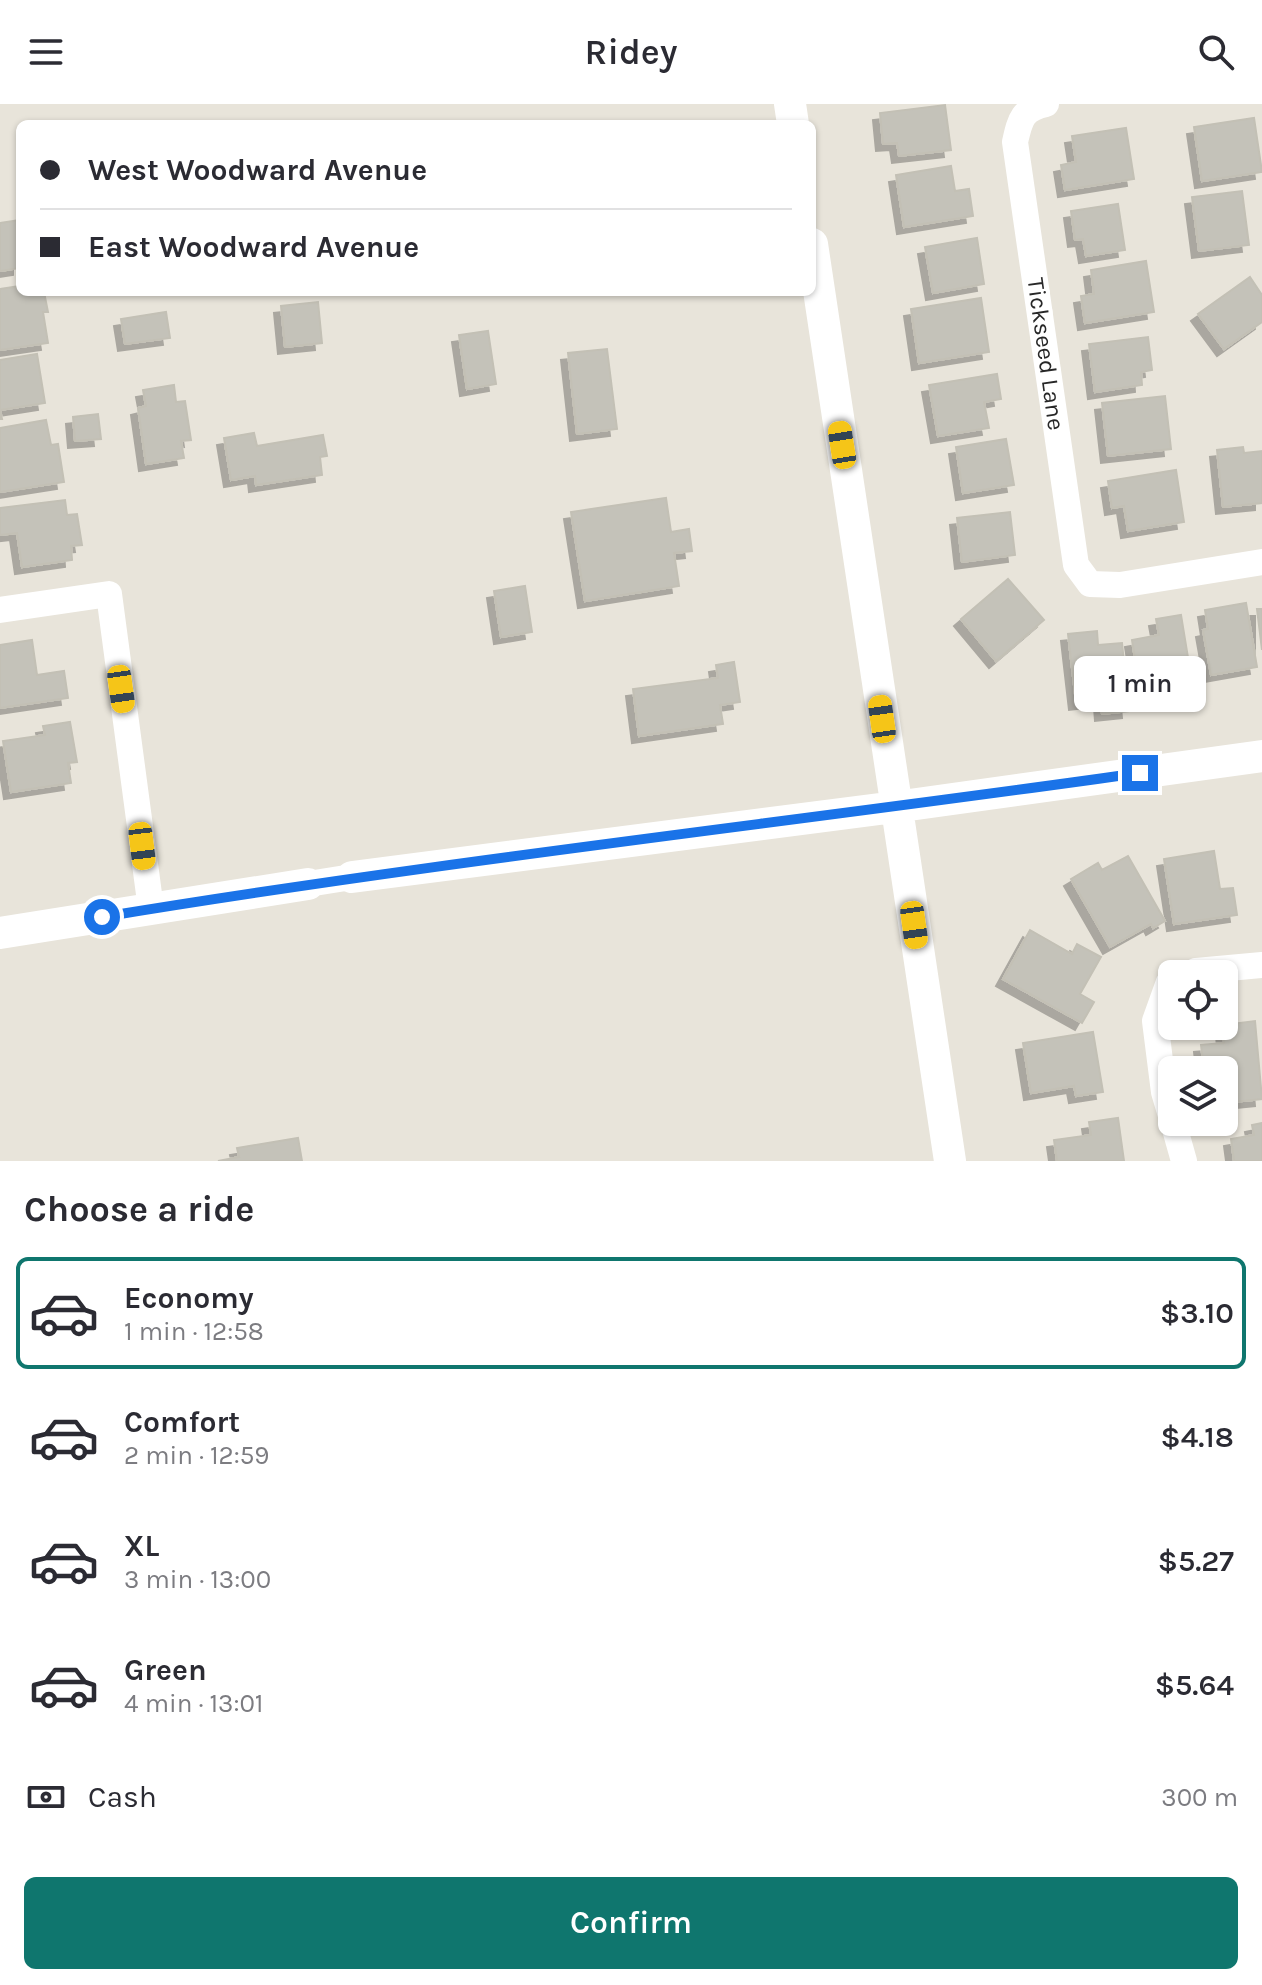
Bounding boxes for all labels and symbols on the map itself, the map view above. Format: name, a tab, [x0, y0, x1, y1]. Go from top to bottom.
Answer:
street label: Tickseed Lane	[1021, 276, 1071, 432]
car	[826, 419, 858, 471]
callout: 1 min	[1074, 657, 1206, 713]
car	[106, 664, 136, 714]
car	[867, 694, 897, 744]
route end	[1122, 755, 1158, 791]
car	[127, 821, 157, 871]
route start	[84, 899, 120, 935]
car	[899, 900, 929, 950]

